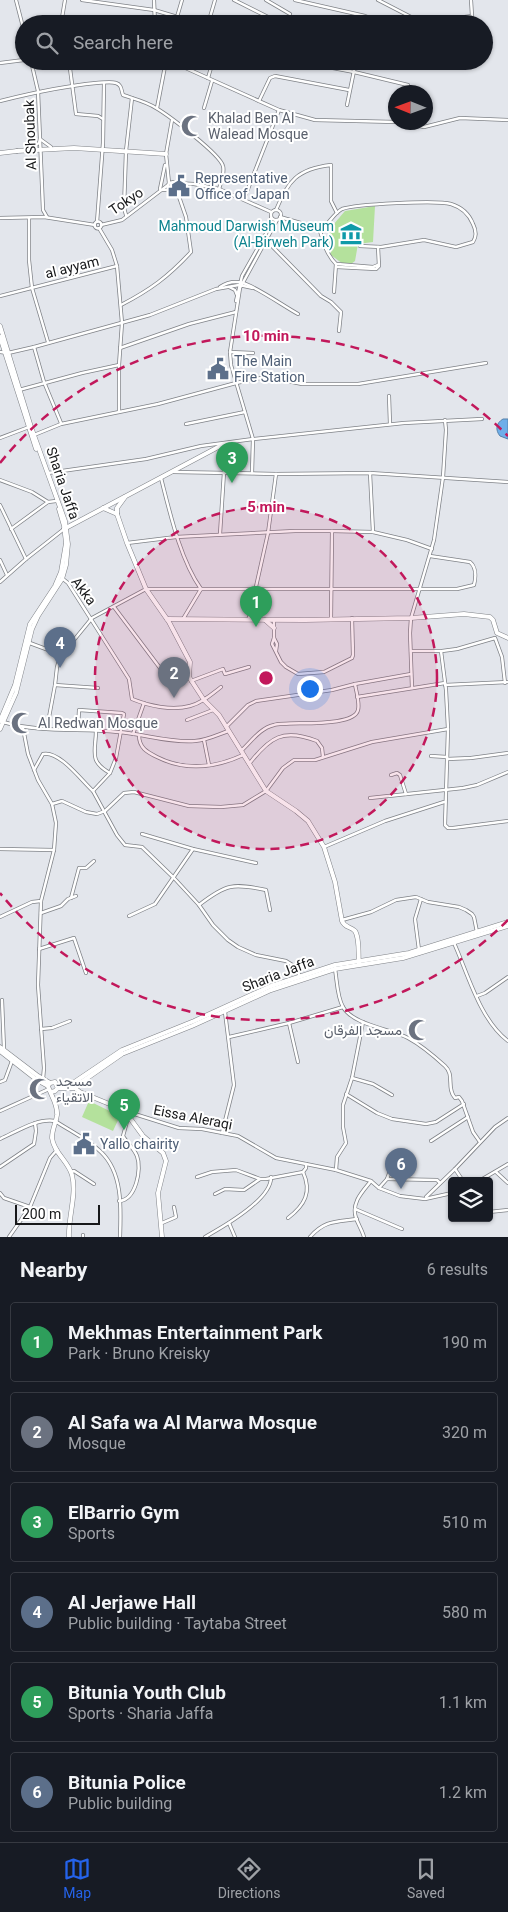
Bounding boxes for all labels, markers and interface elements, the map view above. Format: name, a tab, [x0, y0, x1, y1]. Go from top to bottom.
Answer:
search box	[15, 15, 493, 70]
icon: search	[33, 29, 61, 57]
text: Search here	[73, 31, 173, 54]
north arrow	[388, 85, 433, 130]
street label: Al Shoubak	[21, 99, 39, 170]
place label: Khalad Ben Al Walead Mosque	[208, 110, 308, 142]
mosque icon: Khalad Ben Al Walead Mosque	[179, 113, 205, 139]
place label: Representative Office of Japan	[195, 170, 290, 202]
public building icon: Representative Office of Japan	[166, 173, 192, 199]
street label: Tokyo	[106, 184, 146, 218]
place label: Mahmoud Darwish Museum (Al-Birweh Park)	[159, 218, 334, 251]
museum icon: Mahmoud Darwish Museum (Al-Birweh Park)	[338, 221, 364, 247]
street label: al ayyam	[43, 253, 101, 281]
text: 10 min	[243, 327, 289, 345]
place label: The Main Fire Station	[234, 353, 305, 385]
public building icon: The Main Fire Station	[205, 356, 231, 382]
pin: 3	[216, 442, 248, 483]
street label: Sharia Jaffa	[43, 445, 83, 521]
text: 5 min	[247, 498, 285, 516]
street label: Akka	[68, 574, 100, 608]
pin: 1	[240, 586, 272, 627]
pin: 4	[44, 627, 76, 668]
pin: 2	[158, 657, 190, 698]
centre of rings	[257, 669, 275, 687]
your location	[297, 676, 323, 702]
mosque icon: Al Redwan Mosque	[9, 710, 35, 736]
place label: Al Redwan Mosque	[38, 715, 158, 731]
street label: Sharia Jaffa	[240, 953, 316, 995]
mosque icon: مسجد الفرقان	[406, 1017, 432, 1043]
place label: مسجد الفرقان	[324, 1022, 402, 1039]
place label: مسجد الاتقياء	[56, 1073, 93, 1105]
mosque icon: مسجد الاتقياء	[27, 1076, 53, 1102]
pin: 5	[108, 1089, 140, 1130]
street label: Eissa Aleraqi	[152, 1101, 234, 1133]
public building icon: Yallo chairity	[71, 1131, 97, 1157]
place label: Yallo chairity	[100, 1136, 180, 1152]
pin: 6	[385, 1148, 417, 1189]
map controls	[448, 1177, 493, 1222]
button: layers	[448, 1177, 493, 1222]
scale bar	[15, 1202, 100, 1225]
text: 200 m	[22, 1206, 61, 1222]
text: Nearby	[20, 1258, 87, 1282]
text: 6 results	[427, 1260, 488, 1279]
text: Mekhmas Entertainment Park	[68, 1321, 322, 1344]
text: 1	[32, 1333, 42, 1352]
text: 190 m	[442, 1333, 487, 1352]
text: Park · Bruno Kreisky	[68, 1344, 210, 1363]
text: Al Safa wa Al Marwa Mosque	[68, 1411, 317, 1434]
text: 2	[32, 1423, 42, 1442]
text: 320 m	[442, 1423, 487, 1442]
text: Mosque	[68, 1434, 126, 1453]
text: ElBarrio Gym	[68, 1501, 179, 1524]
text: 3	[32, 1513, 42, 1532]
text: 510 m	[442, 1513, 487, 1532]
text: Sports	[68, 1524, 115, 1543]
text: Al Jerjawe Hall	[68, 1591, 196, 1614]
text: 4	[32, 1603, 42, 1622]
text: 580 m	[442, 1603, 487, 1622]
text: Public building · Taytaba Street	[68, 1614, 287, 1633]
text: Bitunia Youth Club	[68, 1681, 226, 1704]
text: 5	[32, 1693, 42, 1712]
text: 1.1 km	[439, 1693, 487, 1712]
text: Sports · Sharia Jaffa	[68, 1704, 213, 1723]
text: Bitunia Police	[68, 1771, 186, 1794]
text: 6	[32, 1783, 42, 1802]
text: 1.2 km	[439, 1783, 487, 1802]
text: Public building	[68, 1794, 172, 1813]
tab: Map	[63, 1855, 91, 1901]
tab: Directions	[218, 1855, 281, 1901]
tab: Saved	[407, 1855, 445, 1901]

